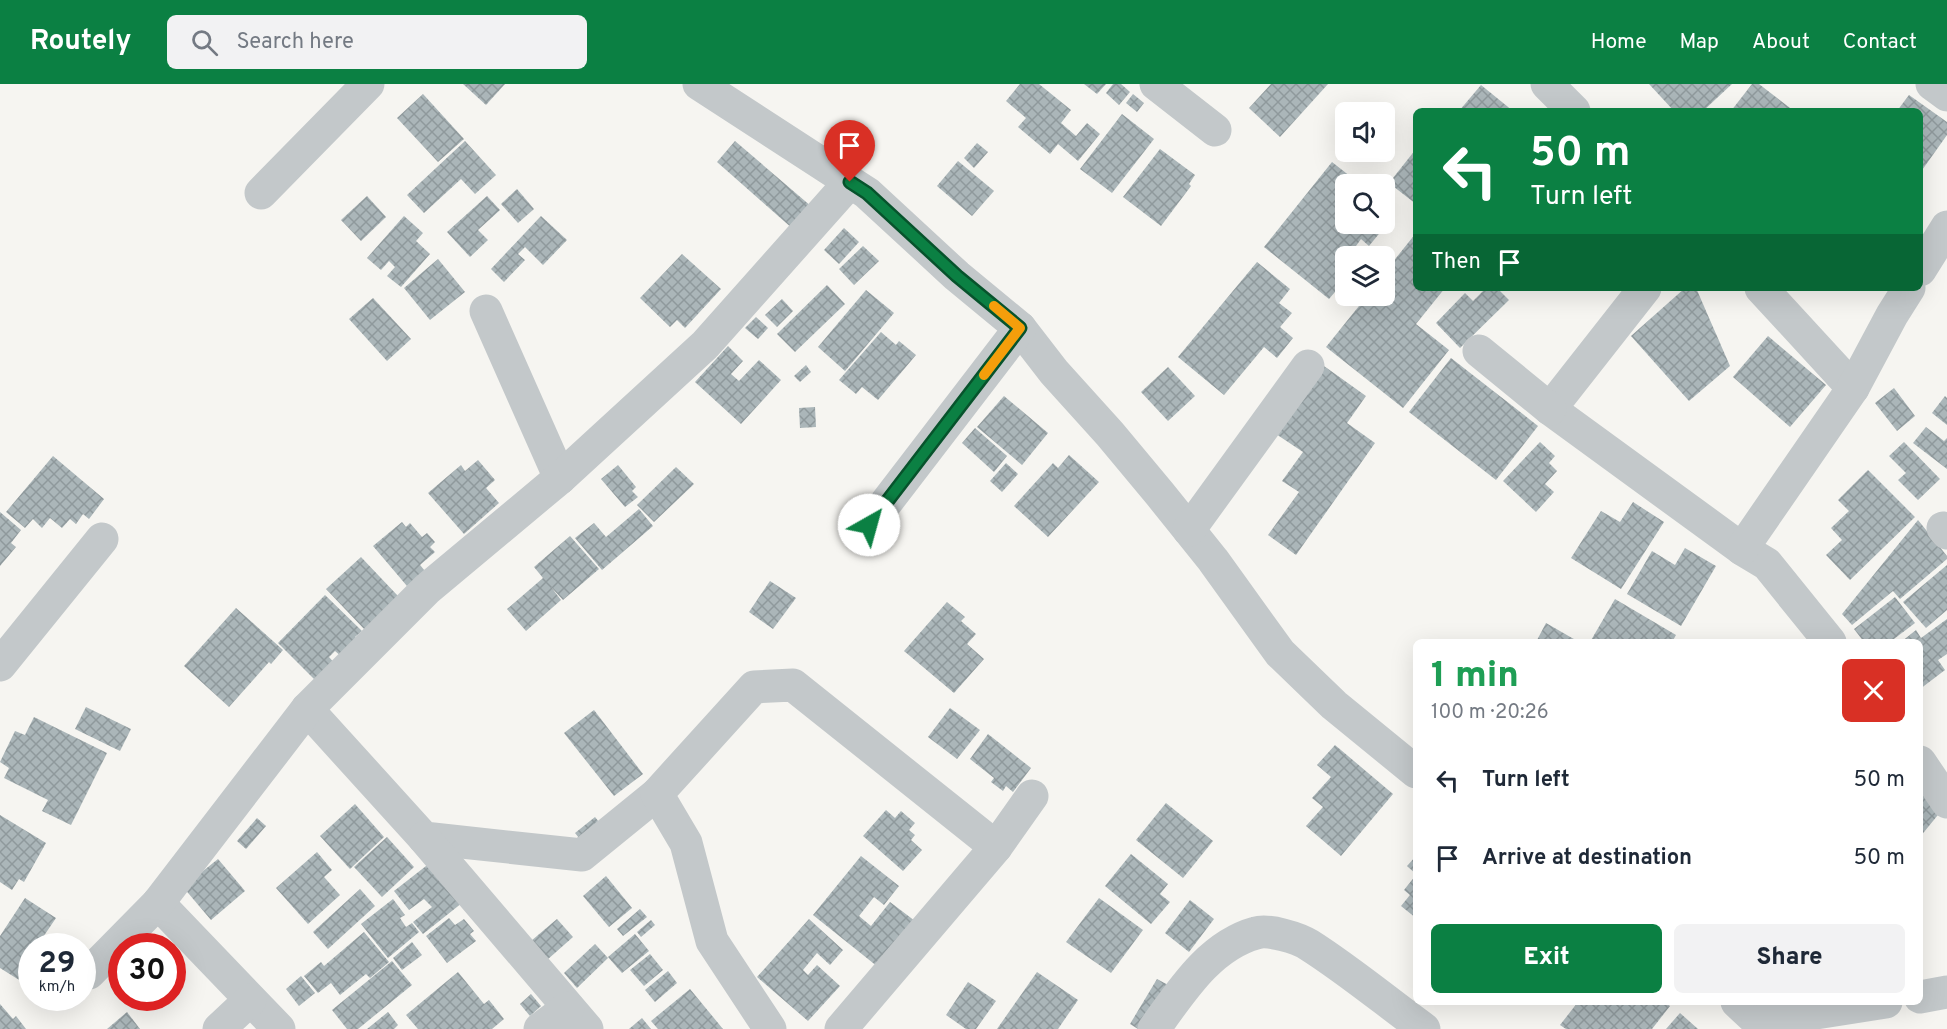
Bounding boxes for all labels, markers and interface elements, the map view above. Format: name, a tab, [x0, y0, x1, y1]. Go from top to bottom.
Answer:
search box	[167, 15, 587, 69]
text: Routely	[30, 24, 131, 60]
icon: search	[188, 26, 221, 59]
text: Search here	[236, 29, 354, 56]
text: Home	[1591, 29, 1647, 56]
text: Map	[1680, 29, 1719, 56]
text: About	[1752, 29, 1810, 56]
text: Contact	[1843, 29, 1917, 56]
map controls	[1335, 102, 1395, 306]
button: sound	[1335, 102, 1395, 162]
pin	[824, 120, 875, 182]
text: 50 m	[1530, 128, 1631, 181]
icon: arrive	[833, 129, 866, 162]
icon: left	[1431, 132, 1509, 210]
button: search	[1335, 174, 1395, 234]
text: Turn left	[1530, 180, 1632, 214]
button: layers	[1335, 246, 1395, 306]
icon: arrive	[1493, 246, 1526, 279]
text: Then	[1431, 249, 1481, 276]
position arrow	[837, 493, 901, 557]
text: 1 min	[1431, 654, 1519, 700]
button: close	[1842, 659, 1905, 722]
text: 100 m · 20:26	[1431, 700, 1549, 726]
icon: left	[1431, 764, 1464, 797]
text: Turn left	[1482, 767, 1570, 794]
text: 50 m	[1853, 767, 1905, 794]
icon: arrive	[1431, 842, 1464, 875]
text: Arrive at destination	[1482, 845, 1692, 872]
text: 50 m	[1853, 845, 1905, 872]
button: Exit	[1431, 924, 1662, 993]
button: Share	[1674, 924, 1905, 993]
speed limit sign: 30	[108, 933, 186, 1011]
text: 29	[39, 946, 75, 983]
text: km/h	[39, 978, 75, 997]

